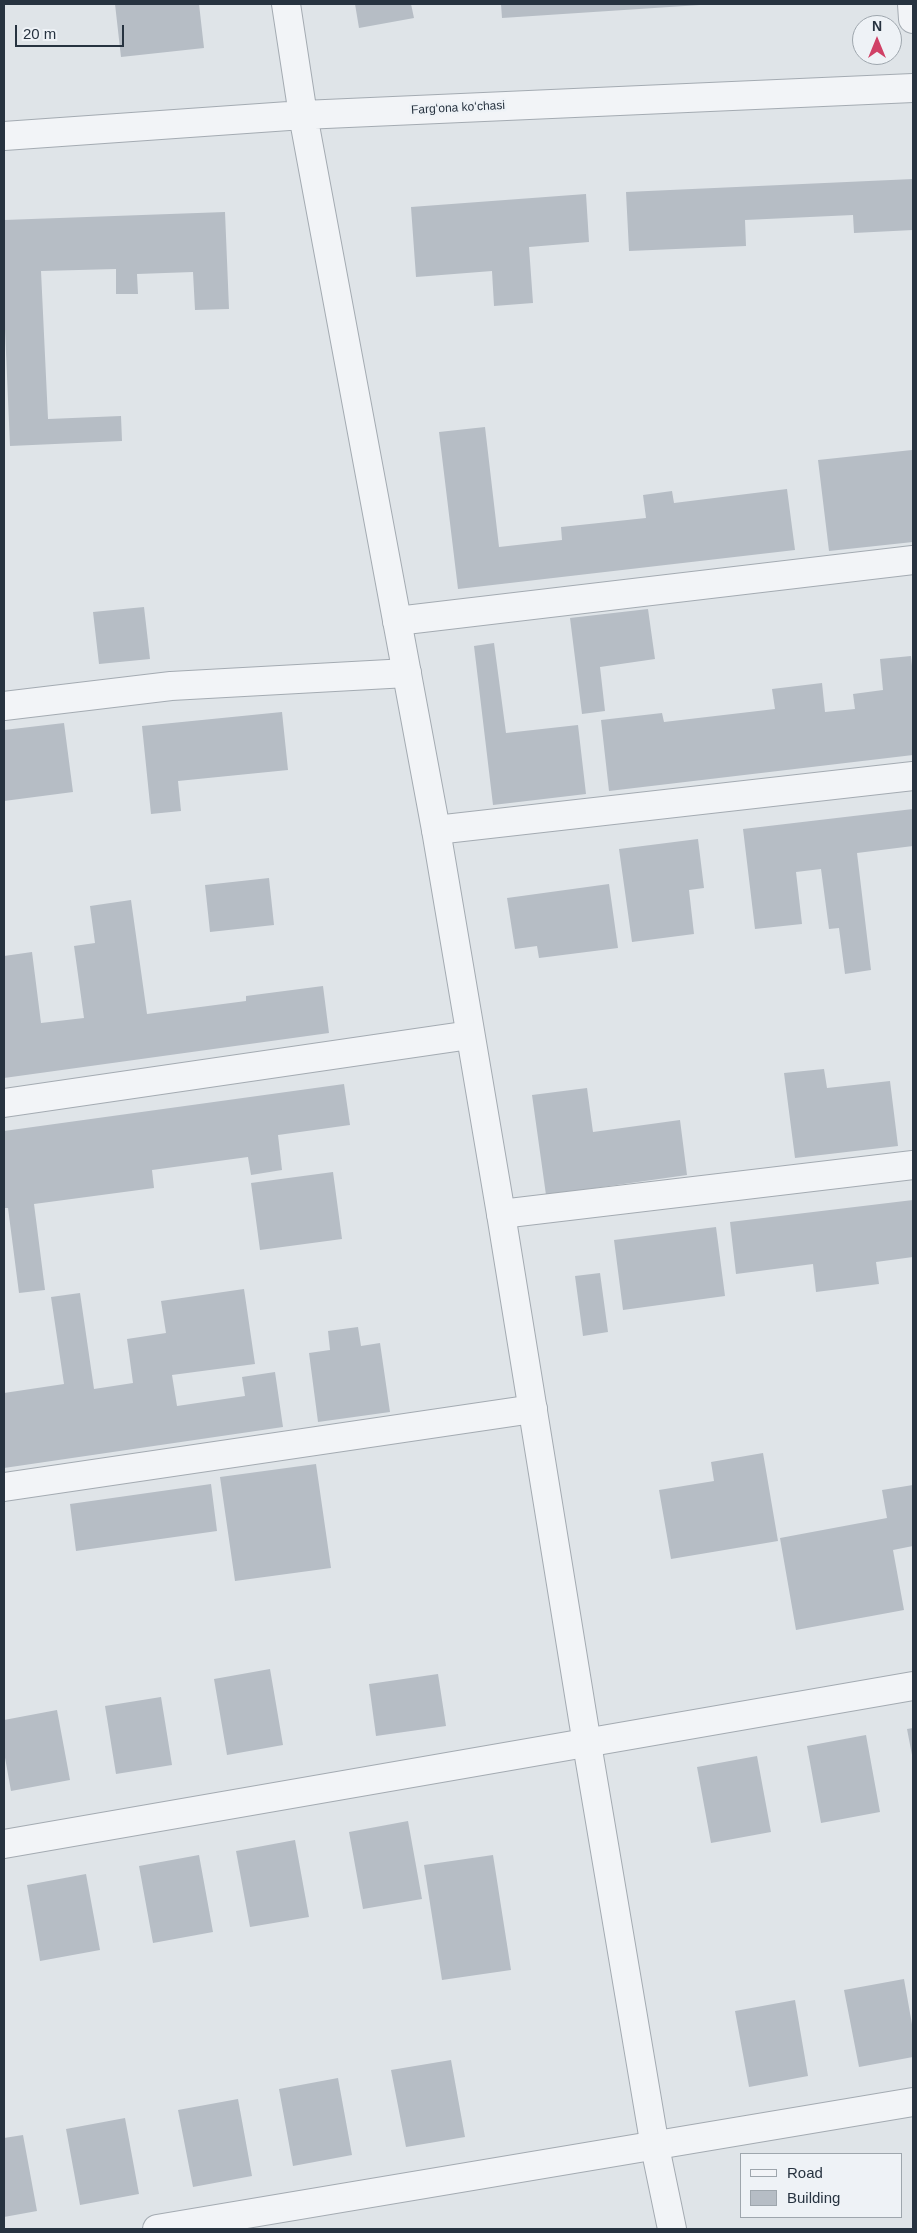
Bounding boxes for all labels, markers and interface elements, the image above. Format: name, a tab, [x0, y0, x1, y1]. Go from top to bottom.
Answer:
scale bar	[18, 15, 126, 47]
north arrow	[852, 15, 902, 65]
text: N	[872, 18, 882, 34]
text: 20 m	[23, 25, 56, 42]
street label: Fargʻona koʻchasi	[411, 98, 505, 118]
legend	[740, 2153, 902, 2218]
text: Road	[787, 2164, 823, 2181]
text: Building	[787, 2189, 840, 2206]

